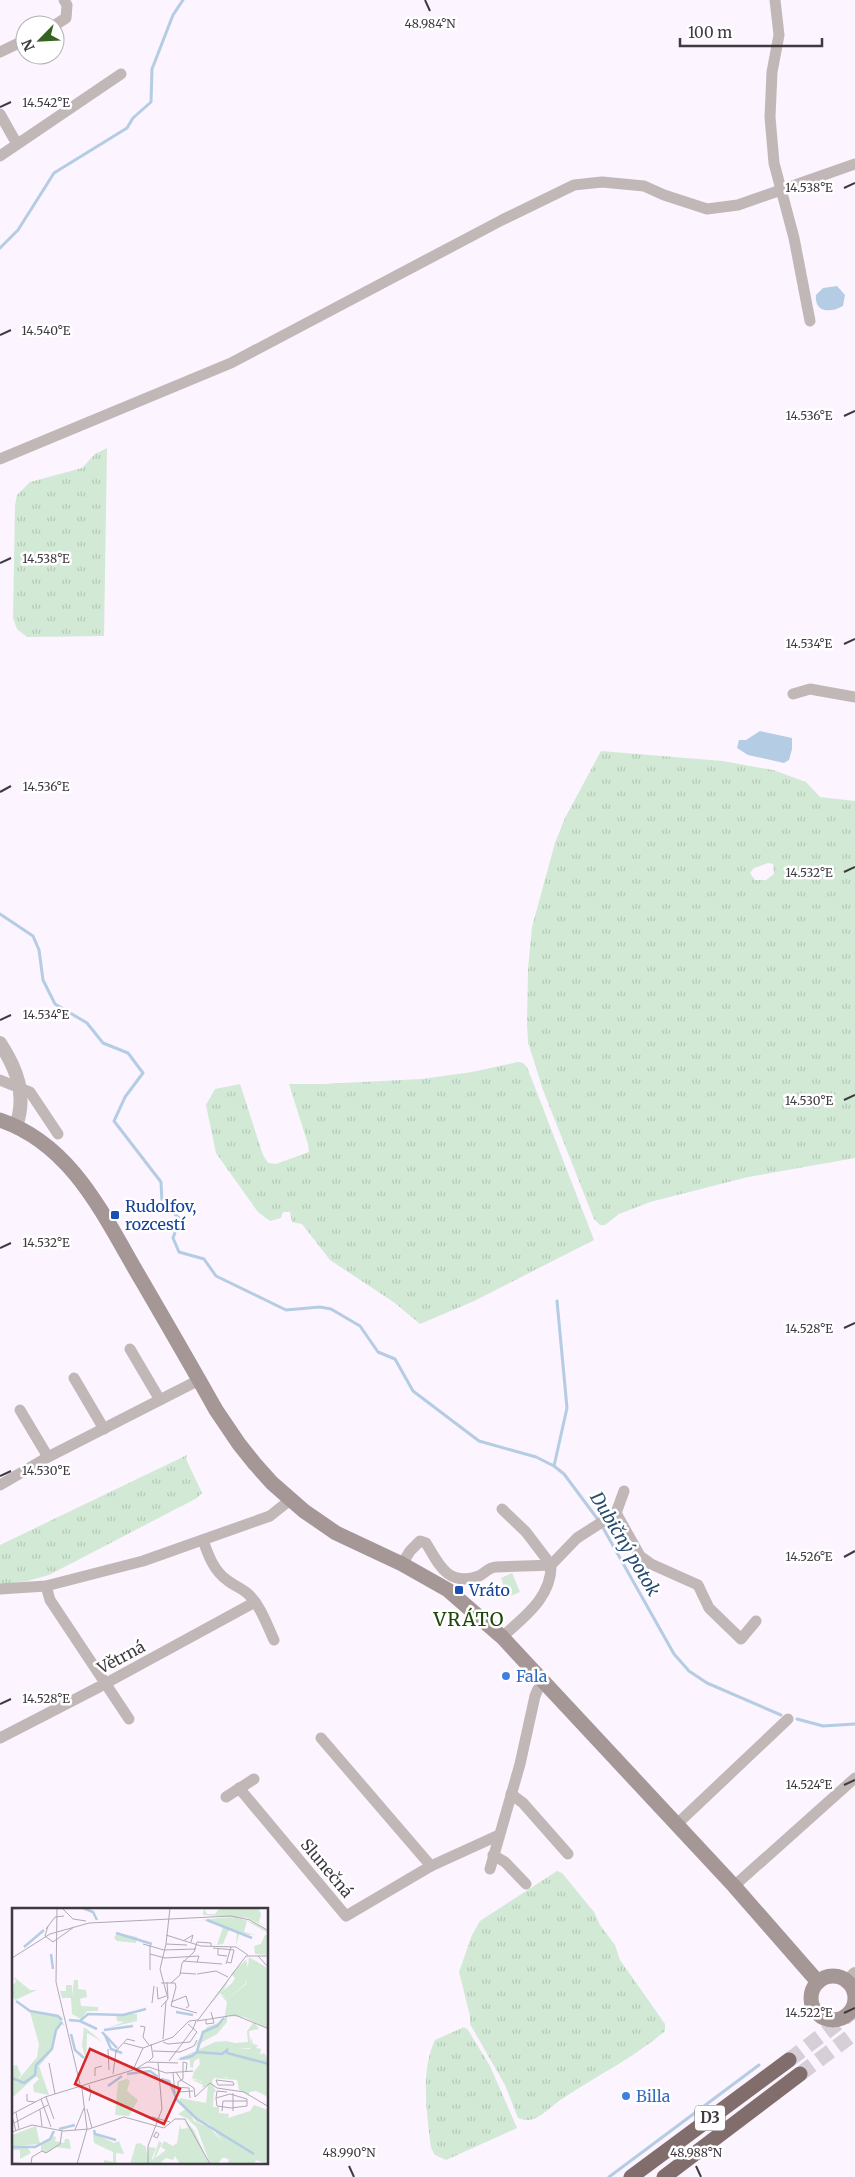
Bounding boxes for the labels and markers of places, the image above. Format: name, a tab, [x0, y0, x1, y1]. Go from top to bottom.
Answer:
place label: Rudolfov, rozcestí	[125, 1196, 196, 1234]
marker: Rudolfov, rozcestí	[109, 1209, 121, 1221]
place label: Vráto	[468, 1580, 510, 1600]
marker: Vráto	[453, 1584, 465, 1596]
place label: Fala	[516, 1666, 548, 1686]
marker: Fala	[500, 1670, 512, 1682]
place label: Billa	[636, 2086, 671, 2106]
marker: Billa	[620, 2090, 632, 2102]

